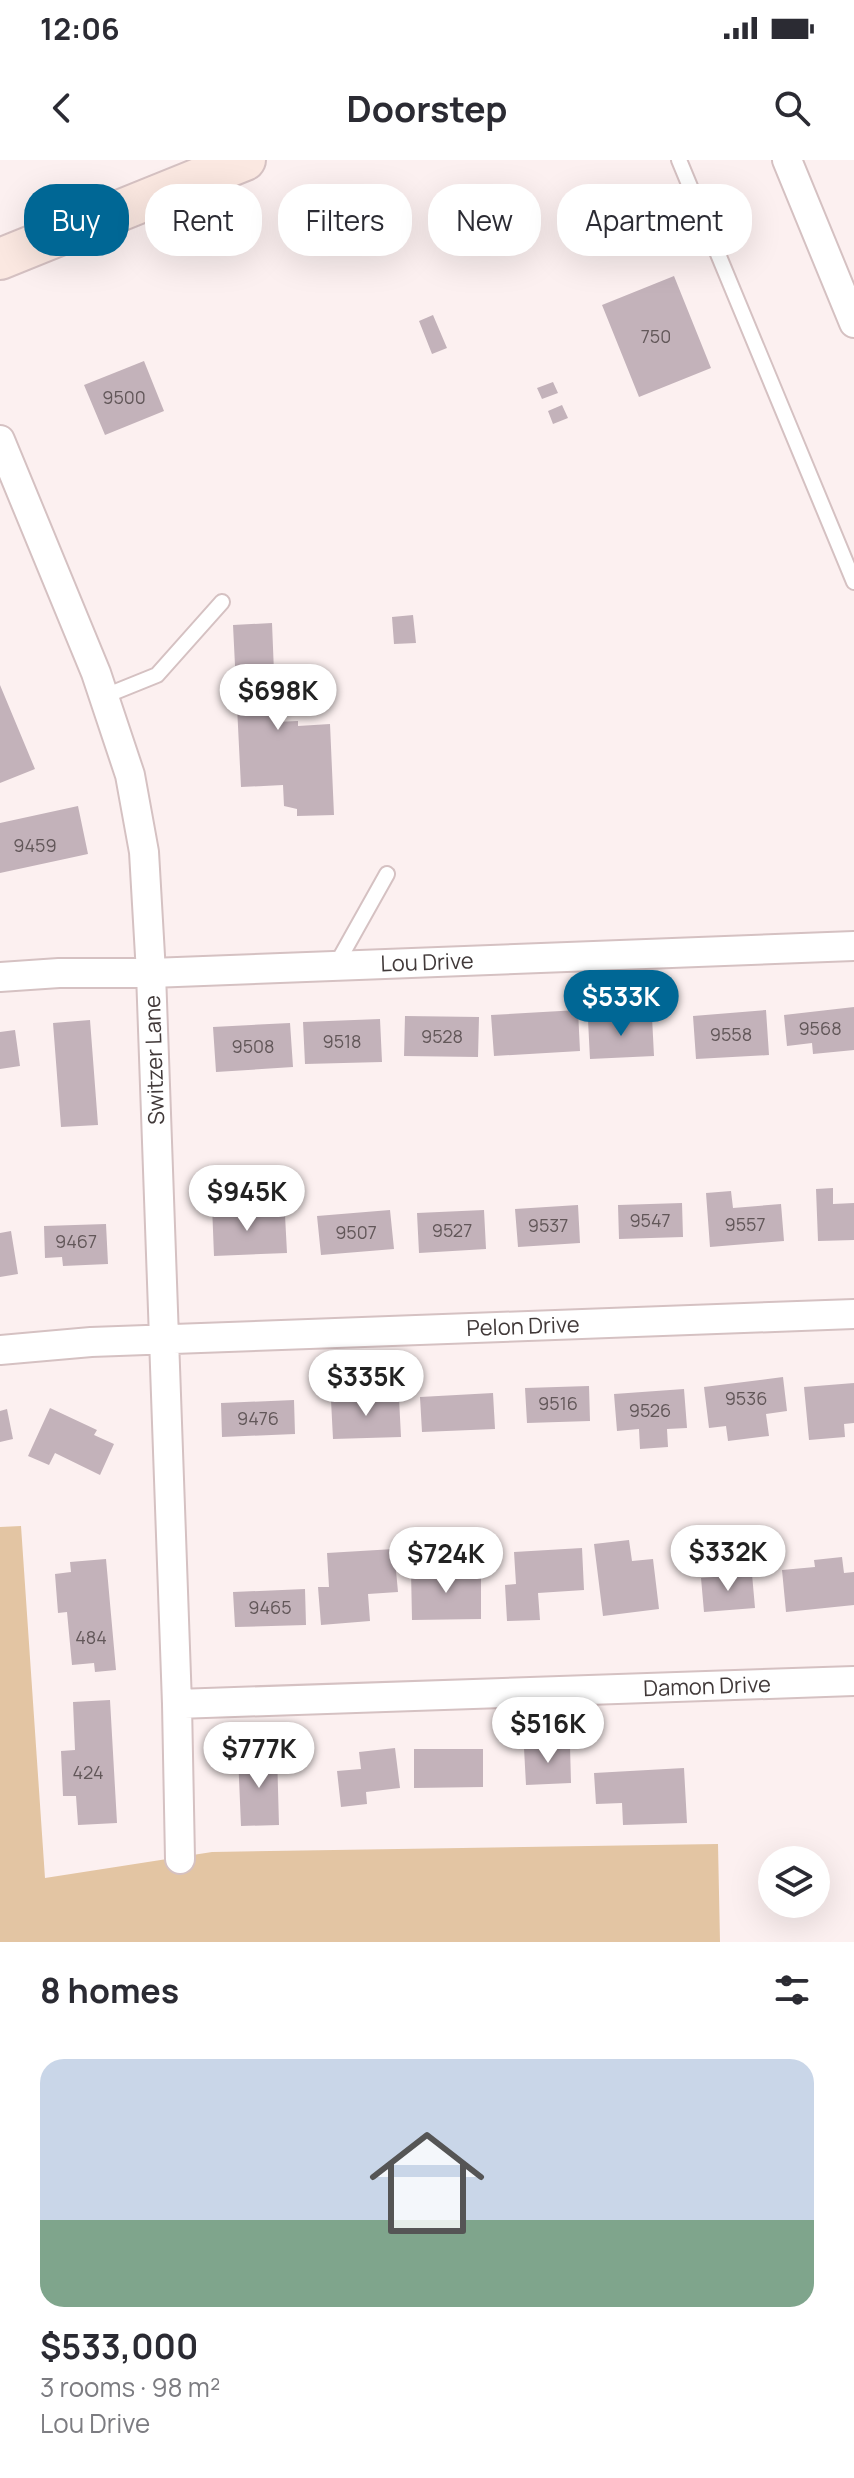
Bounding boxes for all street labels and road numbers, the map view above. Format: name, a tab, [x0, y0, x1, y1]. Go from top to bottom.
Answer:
street label: Lou Drive	[380, 945, 474, 979]
street label: Switzer Lane	[137, 995, 171, 1125]
street label: Pelon Drive	[466, 1309, 580, 1343]
street label: Damon Drive	[643, 1669, 771, 1703]

